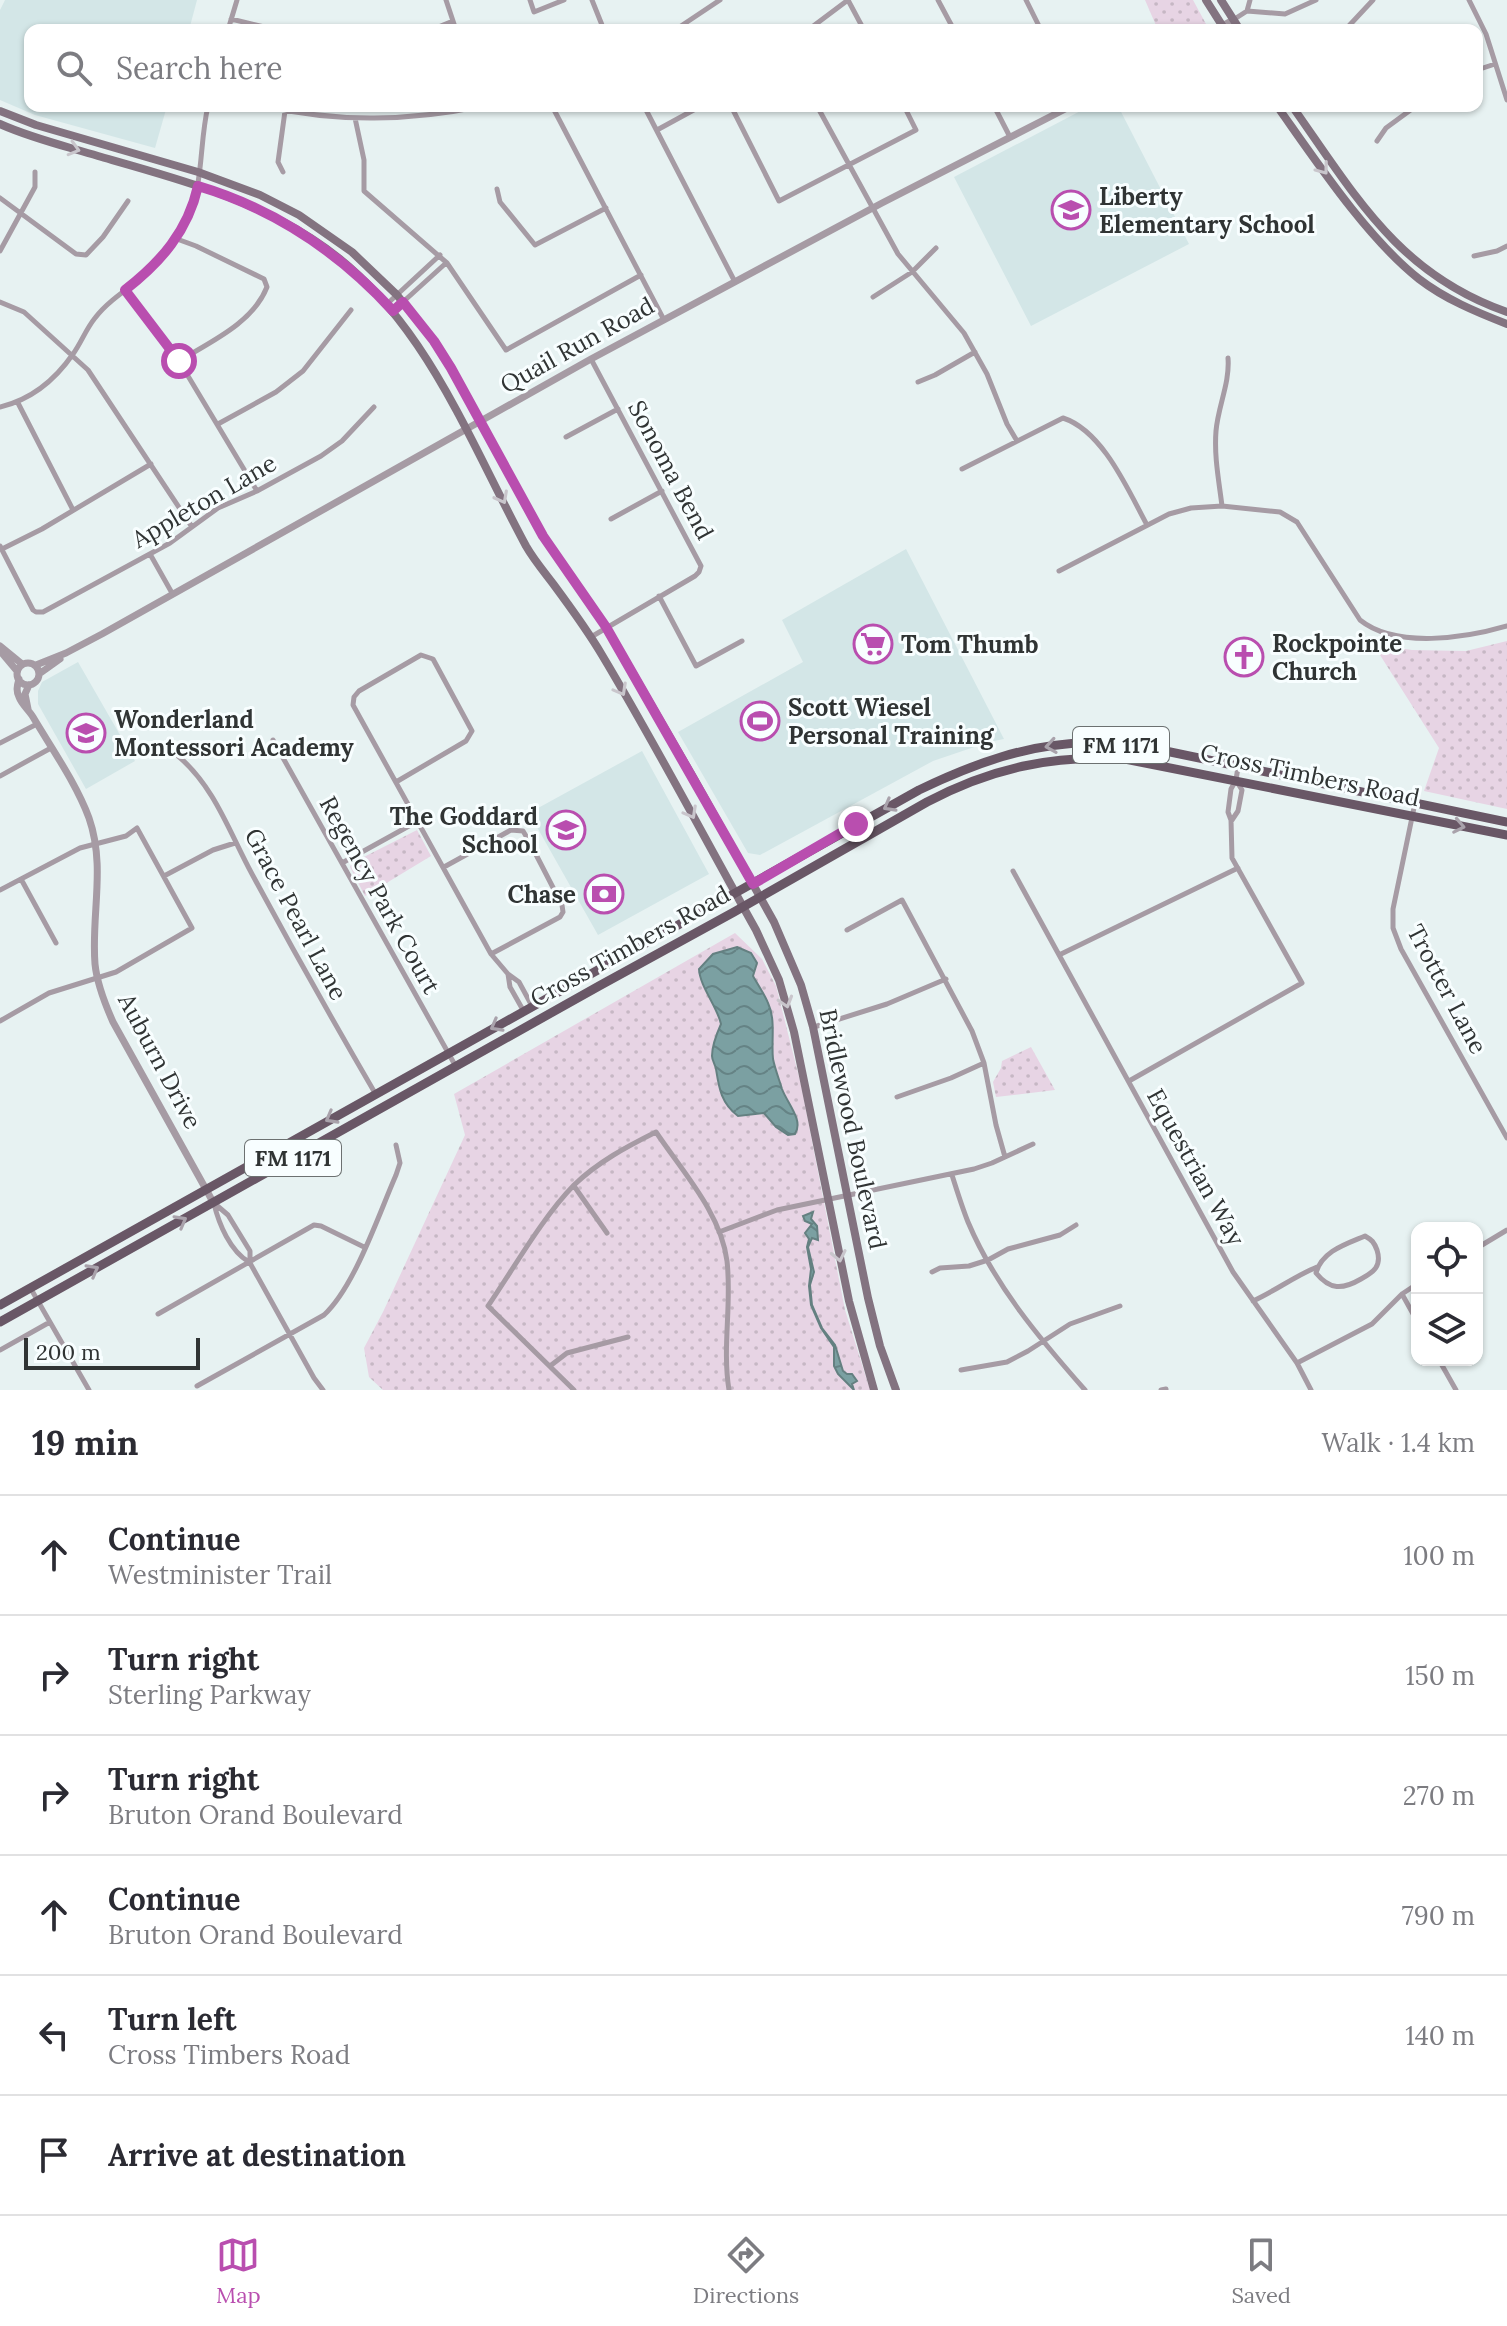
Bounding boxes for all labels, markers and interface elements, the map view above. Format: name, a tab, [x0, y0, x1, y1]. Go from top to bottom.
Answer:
search box	[24, 24, 1483, 112]
icon: search	[52, 46, 96, 90]
text: Search here	[116, 49, 283, 87]
one-way arrow	[66, 140, 80, 156]
one-way arrow	[1314, 160, 1328, 175]
place label: Liberty Elementary School	[1099, 181, 1315, 240]
school or university icon: Liberty Elementary School	[1050, 189, 1092, 231]
street label: Quail Run Road	[495, 290, 659, 400]
route start	[161, 343, 197, 379]
street label: Sonoma Bend	[621, 395, 721, 545]
street label: Appleton Lane	[125, 447, 282, 555]
one-way arrow	[492, 489, 507, 504]
supermarket icon: Tom Thumb	[852, 623, 894, 665]
place label: Rockpointe Church	[1272, 628, 1402, 687]
place label: Tom Thumb	[901, 629, 1038, 660]
church icon: Rockpointe Church	[1223, 636, 1265, 678]
one-way arrow	[612, 681, 627, 696]
place label: Scott Wiesel Personal Training	[788, 692, 995, 751]
sports icon: Scott Wiesel Personal Training	[739, 700, 781, 742]
place label: Wonderland Montessori Academy	[114, 704, 355, 763]
school or university icon: Wonderland Montessori Academy	[65, 712, 107, 754]
road number: FM 1171	[1073, 727, 1169, 763]
one-way arrow	[1044, 737, 1058, 754]
street label: Cross Timbers Road	[1197, 737, 1423, 813]
street label: Regency Park Court	[313, 791, 448, 1000]
one-way arrow	[884, 796, 898, 812]
place label: The Goddard School	[390, 801, 538, 860]
one-way arrow	[681, 805, 696, 819]
route end	[838, 806, 874, 842]
school or university icon: The Goddard School	[545, 809, 587, 851]
one-way arrow	[1453, 816, 1466, 833]
street label: Grace Pearl Lane	[238, 823, 354, 1005]
bank icon: Chase	[583, 873, 625, 915]
street label: Cross Timbers Road	[525, 878, 735, 1014]
place label: Chase	[507, 879, 576, 910]
street label: Trotter Lane	[1400, 919, 1494, 1059]
street label: Auburn Drive	[111, 987, 209, 1134]
one-way arrow	[777, 994, 793, 1008]
street label: Bridlewood Boulevard	[812, 1006, 894, 1252]
one-way arrow	[489, 1016, 504, 1031]
street label: Equestrian Way	[1140, 1083, 1252, 1251]
one-way arrow	[325, 1108, 340, 1124]
road number: FM 1171	[245, 1140, 341, 1176]
one-way arrow	[172, 1215, 187, 1231]
map controls	[1411, 1222, 1483, 1366]
button: locate	[1411, 1222, 1483, 1294]
one-way arrow	[830, 1249, 847, 1263]
one-way arrow	[84, 1264, 99, 1280]
button: layers	[1411, 1294, 1483, 1366]
scale bar	[24, 1334, 200, 1370]
text: 200 m	[36, 1338, 101, 1366]
text: 19 min	[32, 1421, 138, 1464]
text: Walk · 1.4 km	[1322, 1426, 1475, 1459]
text: Continue	[108, 1520, 240, 1558]
icon: ahead	[32, 1533, 76, 1577]
text: 100 m	[1403, 1539, 1475, 1572]
text: Westminister Trail	[108, 1558, 332, 1591]
text: Turn right	[108, 1640, 259, 1678]
icon: right	[32, 1653, 76, 1697]
text: 150 m	[1405, 1659, 1475, 1692]
text: Sterling Parkway	[108, 1678, 311, 1711]
text: Turn right	[108, 1760, 259, 1798]
icon: right	[32, 1773, 76, 1817]
text: 270 m	[1403, 1779, 1475, 1812]
text: Bruton Orand Boulevard	[108, 1798, 403, 1831]
text: Continue	[108, 1880, 240, 1918]
icon: ahead	[32, 1893, 76, 1937]
text: 790 m	[1402, 1899, 1475, 1932]
text: Bruton Orand Boulevard	[108, 1918, 403, 1951]
text: Turn left	[108, 2000, 236, 2038]
icon: left	[32, 2013, 76, 2057]
text: 140 m	[1405, 2019, 1475, 2052]
text: Cross Timbers Road	[108, 2038, 350, 2071]
icon: arrive	[32, 2133, 76, 2177]
text: Arrive at destination	[108, 2136, 406, 2174]
tab: Map	[216, 2233, 261, 2309]
tab: Directions	[693, 2233, 799, 2309]
tab: Saved	[1231, 2233, 1291, 2309]

